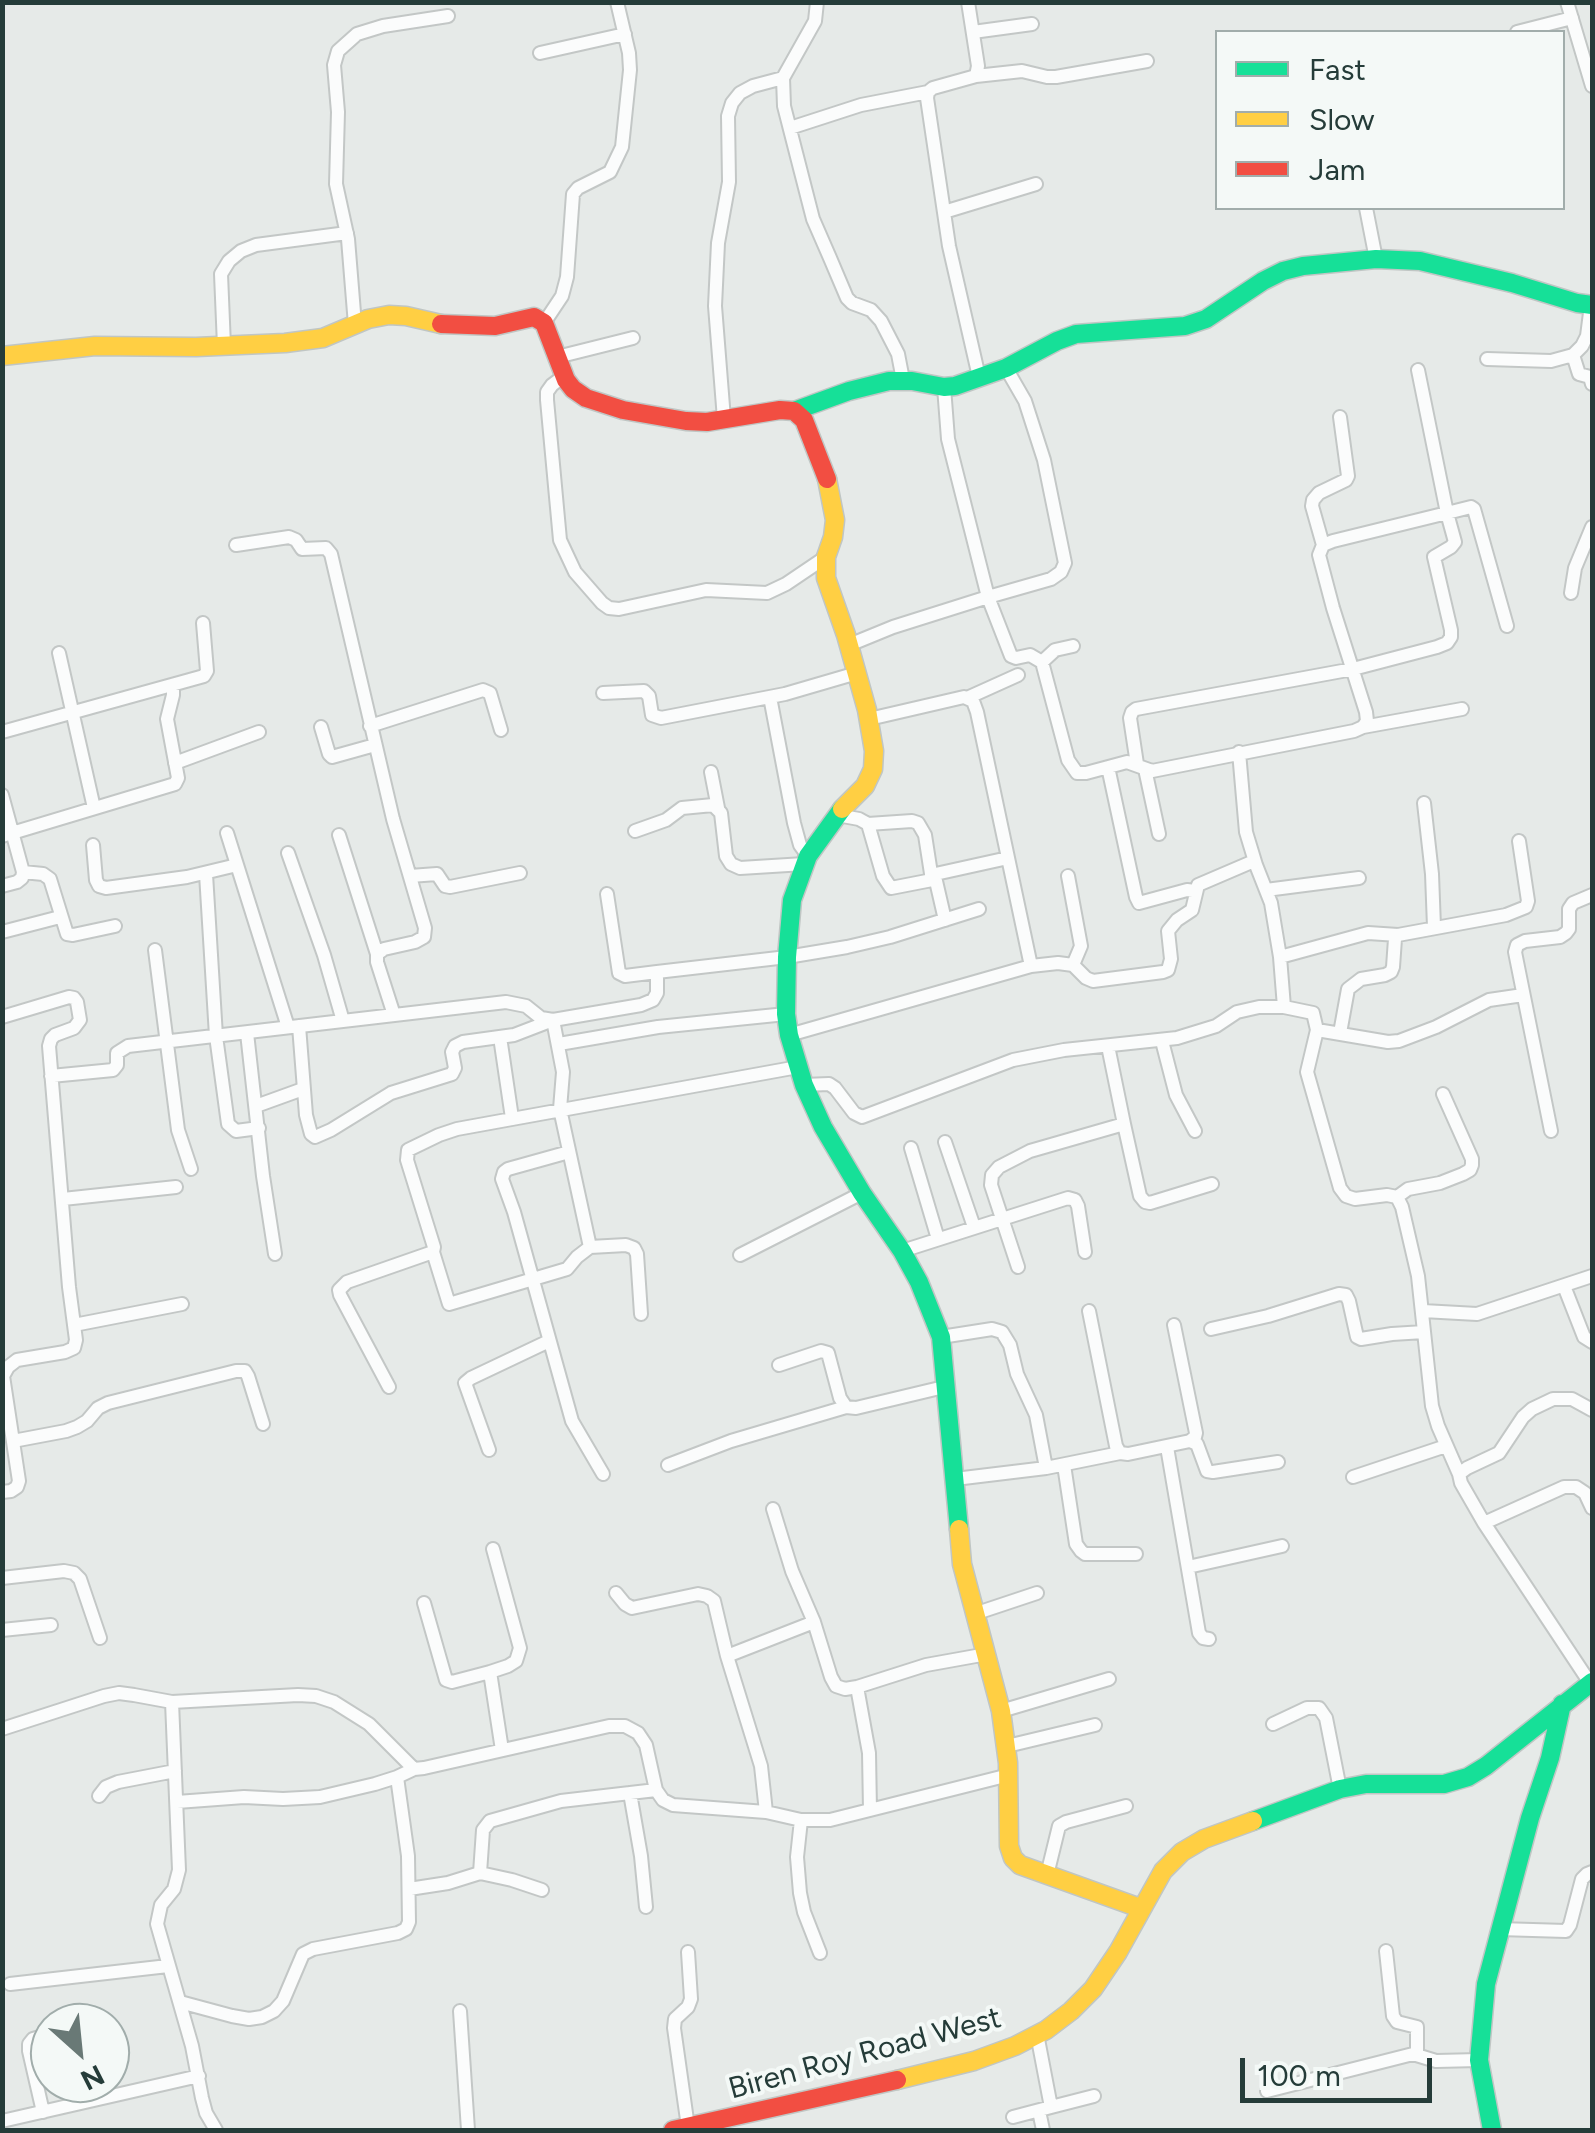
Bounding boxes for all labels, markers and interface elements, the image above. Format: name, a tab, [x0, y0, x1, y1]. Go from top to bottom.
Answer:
legend	[1215, 30, 1565, 210]
text: Fast	[1309, 51, 1366, 88]
text: Slow	[1309, 101, 1375, 138]
text: Jam	[1309, 151, 1365, 188]
street label: Biren Roy Road West	[725, 2000, 1005, 2108]
north arrow	[30, 2003, 130, 2103]
scale bar	[1245, 2038, 1438, 2100]
text: 100 m	[1257, 2057, 1341, 2094]
text: N	[75, 2058, 110, 2098]

